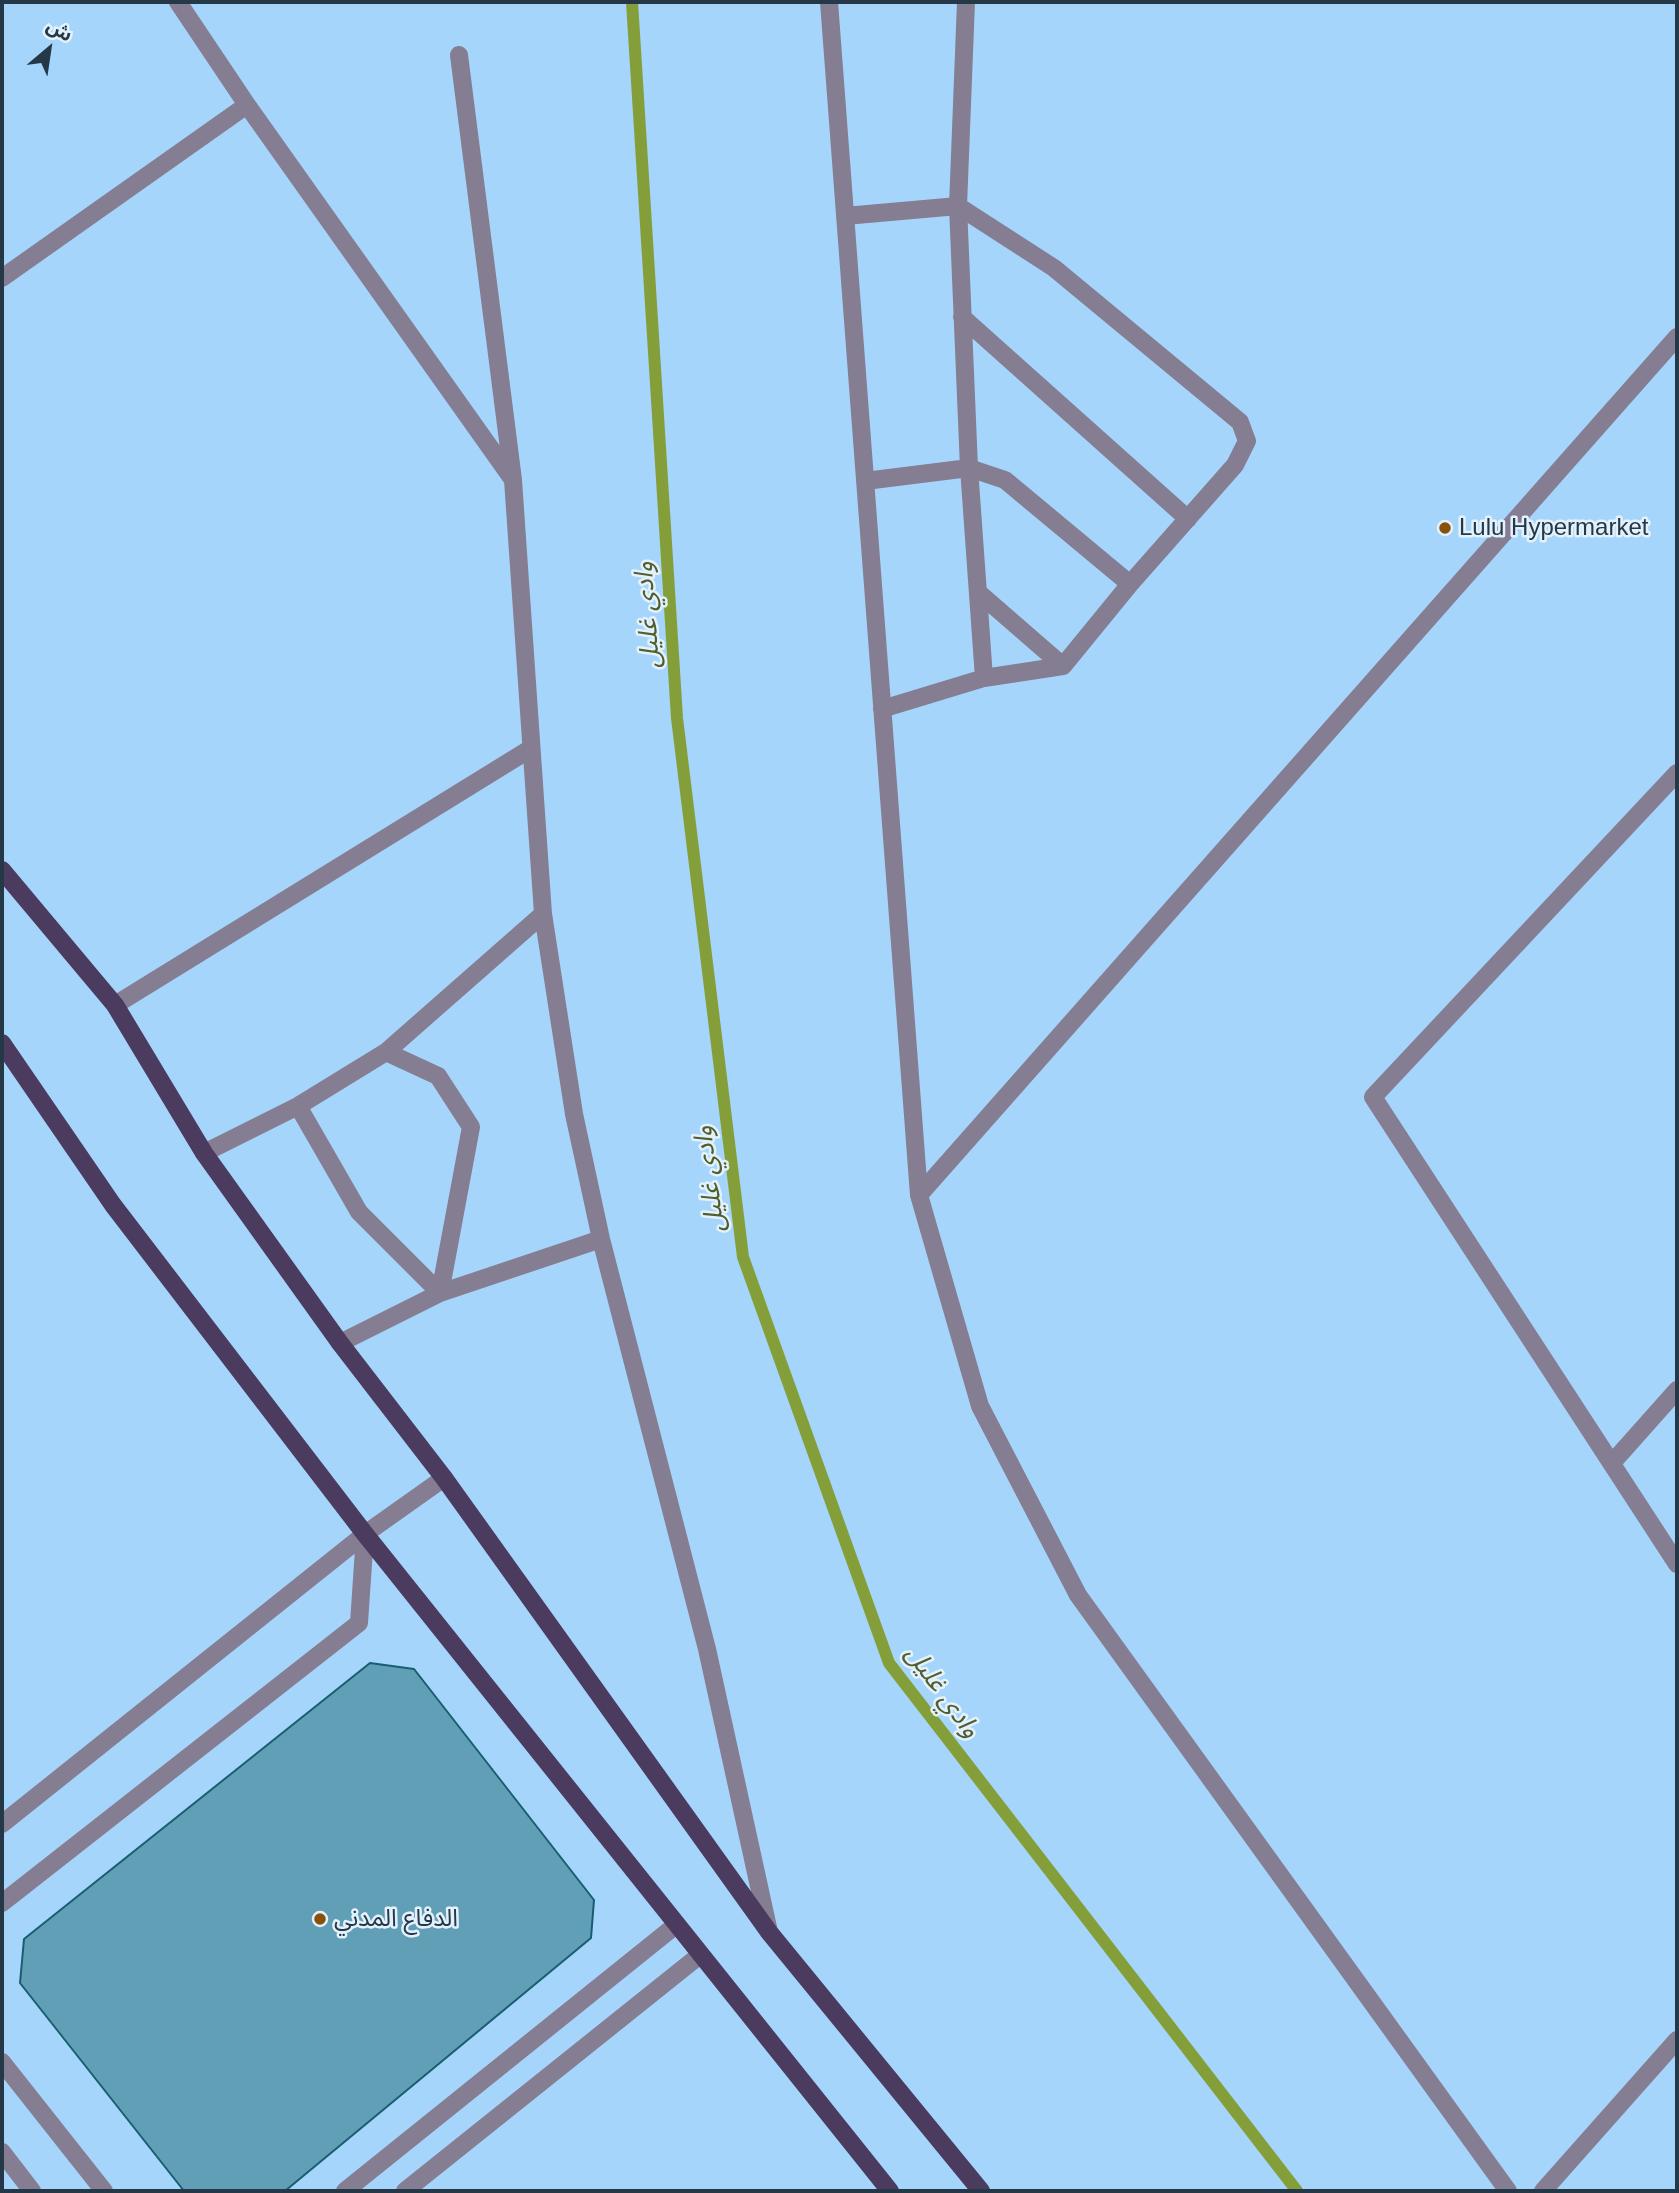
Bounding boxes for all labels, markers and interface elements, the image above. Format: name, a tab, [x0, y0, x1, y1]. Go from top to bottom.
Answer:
north arrow	[14, 14, 84, 84]
text: ش	[43, 15, 76, 46]
place label: Lulu Hypermarket	[1459, 514, 1648, 542]
marker: Lulu Hypermarket	[1437, 520, 1453, 536]
water label: وادي غليل	[629, 561, 667, 669]
water label: وادي غليل	[688, 1124, 732, 1234]
water label: وادي غليل	[898, 1640, 986, 1744]
place label: الدفاع المدني	[334, 1905, 458, 1933]
marker: الدفاع المدني	[312, 1911, 328, 1927]

